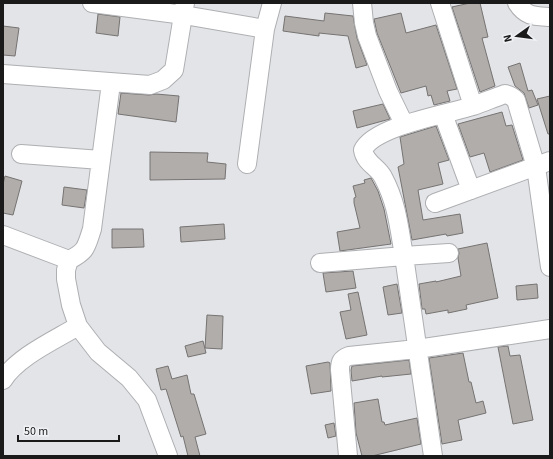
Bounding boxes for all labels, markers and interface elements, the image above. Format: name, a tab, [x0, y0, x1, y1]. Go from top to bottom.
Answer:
north arrow	[497, 16, 537, 56]
text: N	[500, 33, 516, 44]
scale bar	[18, 417, 119, 443]
text: 50 m	[24, 423, 48, 440]

